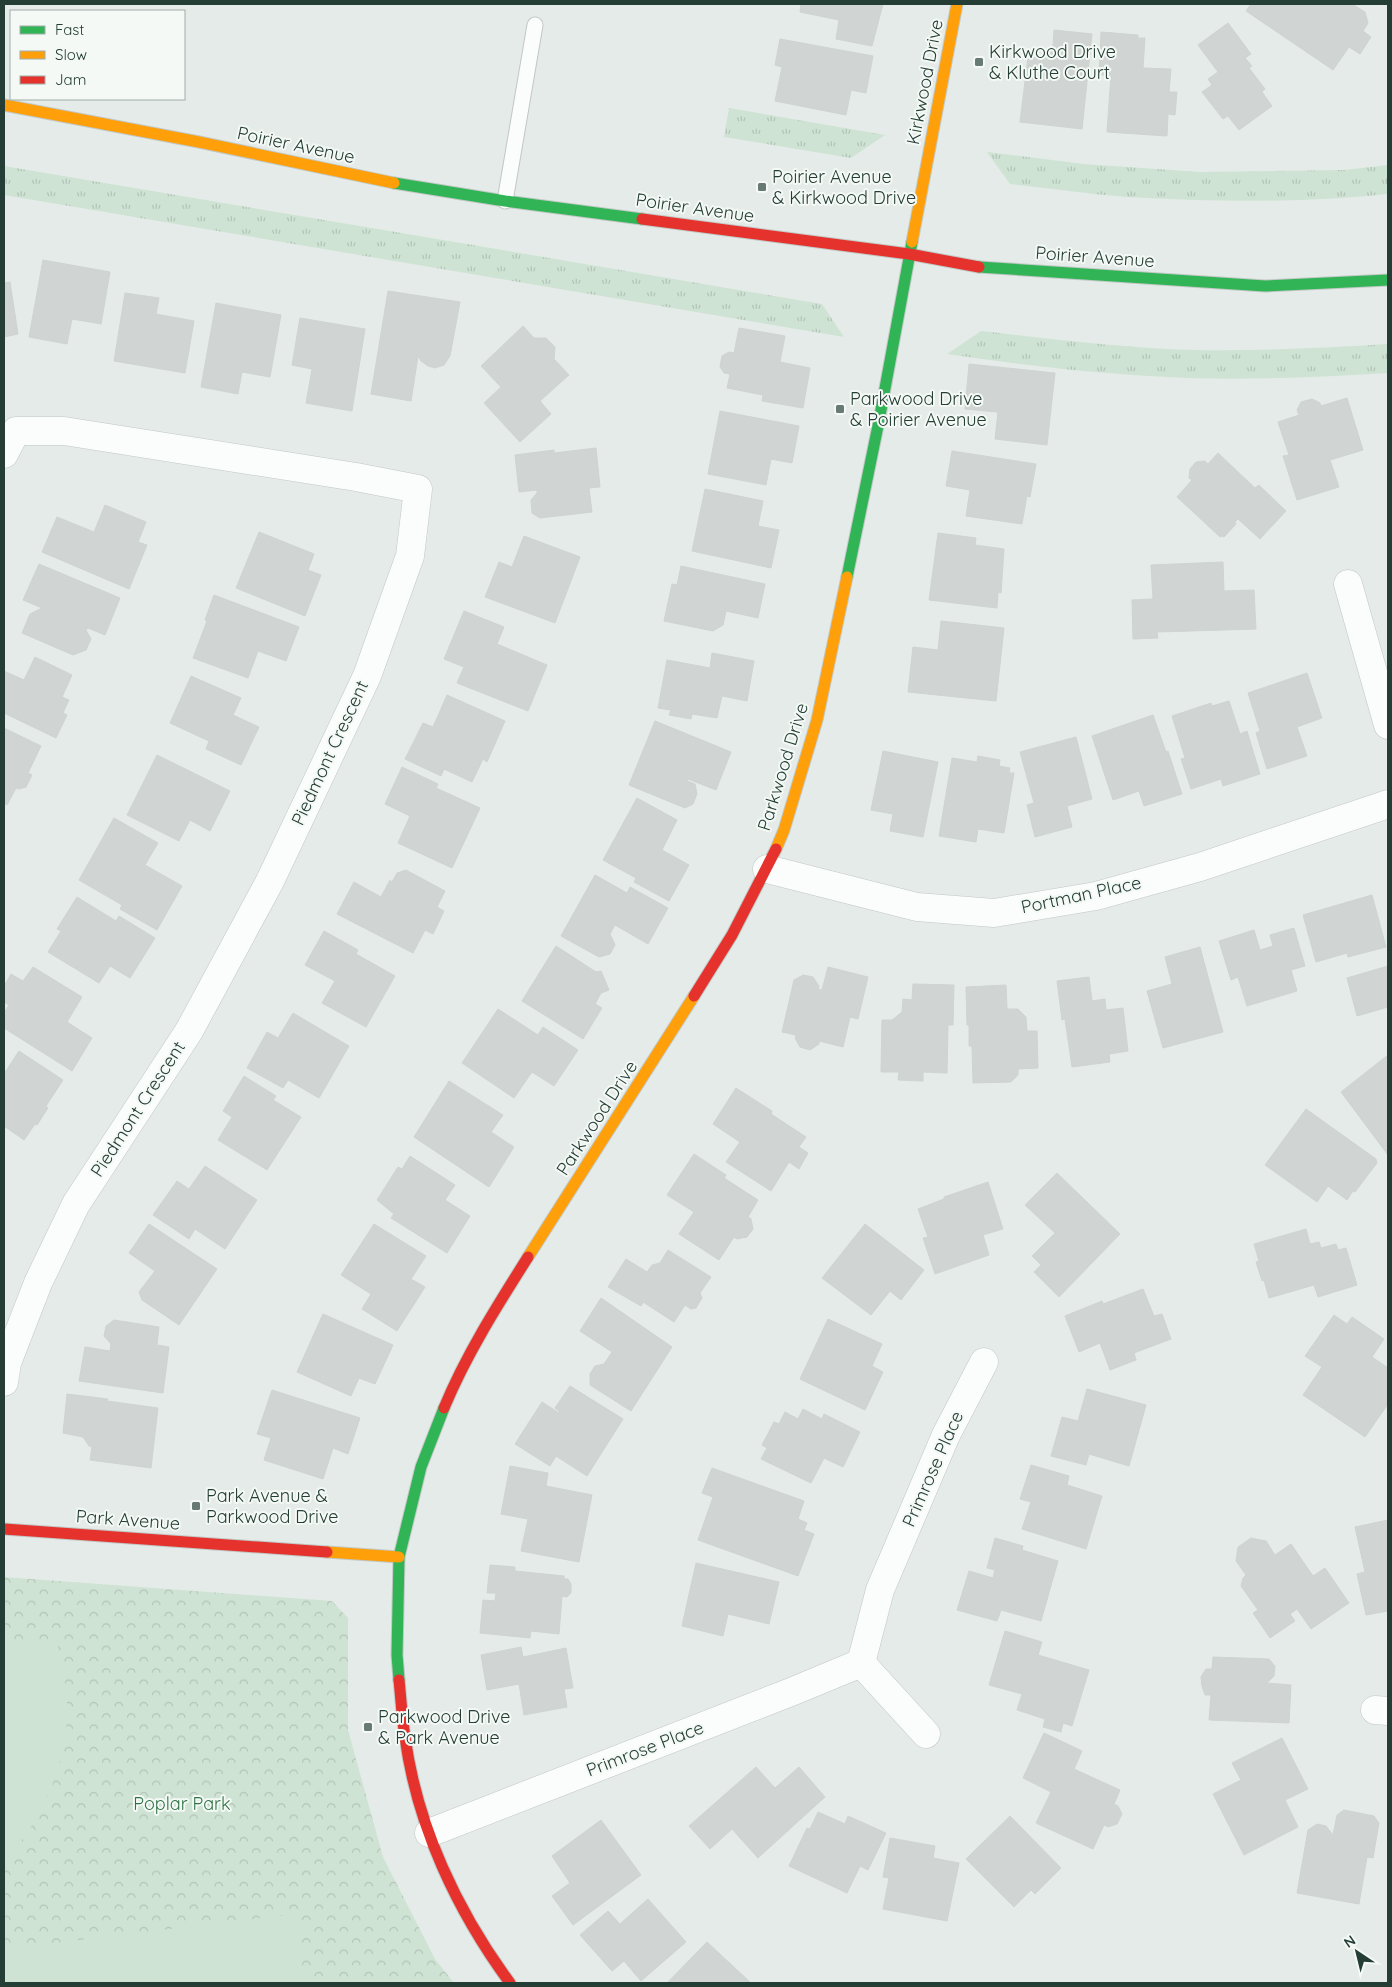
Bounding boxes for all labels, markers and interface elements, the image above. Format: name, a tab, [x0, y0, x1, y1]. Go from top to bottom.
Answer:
legend	[10, 10, 185, 100]
street label: Kirkwood Drive	[901, 17, 948, 146]
text: Fast	[55, 20, 84, 39]
place label: Kirkwood Drive & Kluthe Court	[989, 40, 1116, 84]
text: Slow	[55, 45, 87, 64]
marker: Kirkwood Drive & Kluthe Court	[973, 56, 985, 68]
text: Jam	[55, 70, 86, 89]
street label: Poirier Avenue	[235, 121, 357, 168]
place label: Poirier Avenue & Kirkwood Drive	[772, 165, 916, 209]
marker: Poirier Avenue & Kirkwood Drive	[756, 181, 768, 193]
street label: Poirier Avenue	[634, 188, 756, 227]
street label: Poirier Avenue	[1035, 241, 1156, 272]
place label: Parkwood Drive & Poirier Avenue	[850, 387, 987, 431]
marker: Parkwood Drive & Poirier Avenue	[834, 403, 846, 415]
street label: Piedmont Crescent	[286, 677, 373, 829]
street label: Parkwood Drive	[752, 700, 813, 834]
street label: Portman Place	[1019, 871, 1143, 918]
street label: Piedmont Crescent	[85, 1037, 190, 1181]
street label: Parkwood Drive	[551, 1056, 642, 1180]
street label: Primrose Place	[897, 1407, 968, 1530]
place label: Park Avenue & Parkwood Drive	[206, 1484, 339, 1528]
marker: Park Avenue & Parkwood Drive	[190, 1500, 202, 1512]
street label: Park Avenue	[75, 1504, 181, 1535]
place label: Parkwood Drive & Park Avenue	[378, 1705, 511, 1749]
street label: Primrose Place	[583, 1716, 707, 1782]
marker: Parkwood Drive & Park Avenue	[362, 1721, 374, 1733]
park label: Poplar Park	[133, 1792, 231, 1815]
north arrow	[1332, 1927, 1382, 1977]
text: N	[1340, 1931, 1359, 1952]

